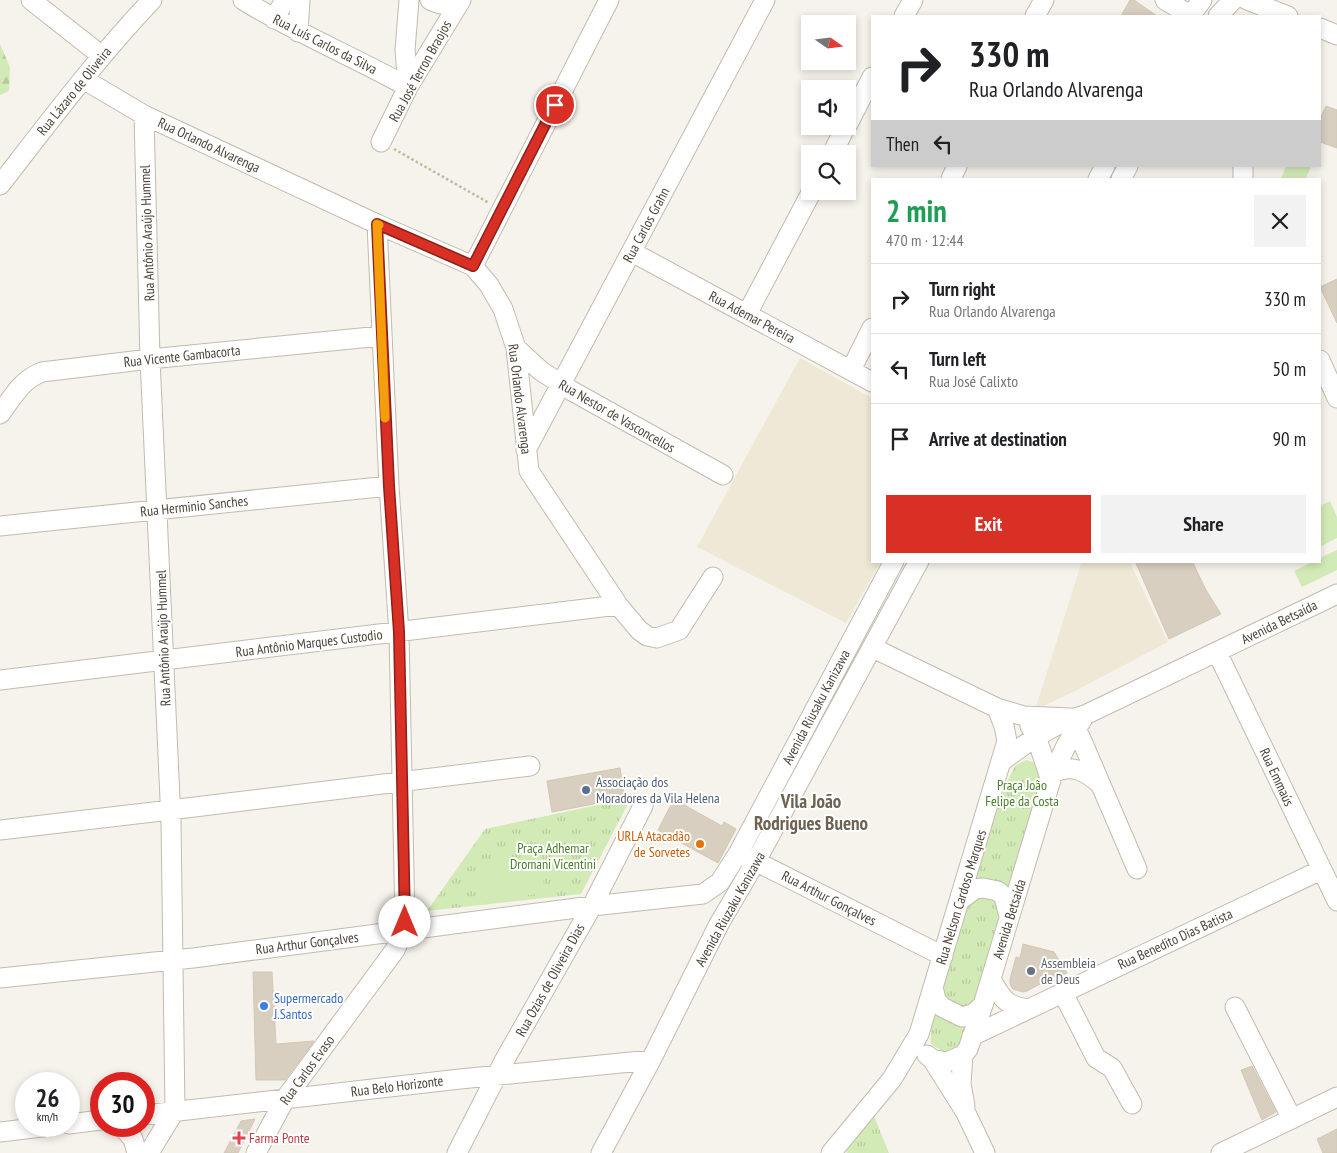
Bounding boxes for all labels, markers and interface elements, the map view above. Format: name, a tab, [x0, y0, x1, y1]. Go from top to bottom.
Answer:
street label: Rua Luís Carlos da Silva	[270, 10, 380, 78]
north arrow	[801, 15, 856, 70]
map controls	[801, 15, 856, 200]
street label: Rua José Terron Braojos	[385, 17, 455, 125]
text: 330 m	[969, 31, 1050, 77]
icon: right	[886, 35, 951, 100]
street label: Rua Lázaro de Oliveira	[33, 43, 115, 139]
text: Rua Orlando Alvarenga	[969, 75, 1143, 103]
button: sound	[801, 80, 856, 135]
pin	[534, 84, 576, 126]
icon: arrive	[541, 91, 569, 119]
street label: Rua Orlando Alvarenga	[155, 113, 263, 177]
icon: left	[929, 130, 957, 158]
text: Then	[886, 132, 919, 156]
button: search	[801, 145, 856, 200]
street label: Rua Antônio Araújo Hummel	[136, 164, 158, 301]
street label: Rua Carlos Grahn	[619, 184, 673, 266]
text: 2 min	[886, 191, 947, 230]
button: close	[1254, 195, 1306, 247]
text: 470 m · 12:44	[886, 230, 964, 250]
text: Turn right	[929, 277, 995, 301]
icon: right	[886, 285, 914, 313]
street label: Rua Ademar Pereira	[706, 287, 798, 347]
text: 330 m	[1264, 287, 1306, 311]
text: Rua Orlando Alvarenga	[929, 301, 1056, 321]
street label: Rua Vicente Gambacorta	[123, 341, 241, 371]
street label: Rua Orlando Alvarenga	[504, 343, 536, 455]
text: Turn left	[929, 347, 986, 371]
icon: left	[886, 355, 914, 383]
text: 50 m	[1273, 357, 1306, 381]
text: Rua José Calixto	[929, 371, 1018, 391]
street label: Rua Nestor de Vasconcellos	[556, 375, 679, 457]
icon: arrive	[886, 425, 914, 453]
text: Arrive at destination	[929, 427, 1067, 451]
text: 90 m	[1273, 427, 1306, 451]
street label: Rua Herminio Sanches	[139, 491, 249, 521]
button: Exit	[886, 495, 1091, 553]
button: Share	[1101, 495, 1306, 553]
street label: Rua Antônio Araújo Hummel	[152, 569, 174, 706]
street label: Avenida Betsaída	[1238, 596, 1320, 648]
street label: Rua Antônio Marques Custodio	[235, 625, 383, 661]
street label: Avenida Riusaku Kanizawa	[778, 646, 854, 768]
street label: Rua Emmaús	[1256, 745, 1298, 809]
place label: Associação dos Moradores da Vila Helena	[596, 773, 720, 807]
park label: Praça João Felipe da Costa	[985, 776, 1059, 810]
marker: Associação dos Moradores da Vila Helena	[580, 784, 592, 796]
district label: Vila João Rodrigues Bueno	[754, 789, 868, 835]
place label: URLA Atacadão de Sorvetes	[617, 827, 690, 861]
street label: Rua Nelson Cardoso Marques	[932, 827, 990, 967]
marker: URLA Atacadão de Sorvetes	[694, 838, 706, 850]
park label: Praça Adhemar Dromani Vicentini	[510, 839, 596, 873]
street label: Avenida Riuzaku Kanizawa	[691, 849, 769, 969]
street label: Rua Arthur Gonçalves	[779, 866, 879, 930]
street label: Avenida Betsaída	[988, 877, 1030, 961]
position arrow	[378, 895, 430, 947]
street label: Rua Benedito Dias Batista	[1115, 905, 1235, 973]
street label: Rua Ozias de Oliveira Dias	[511, 920, 589, 1040]
street label: Rua Arthur Gonçalves	[255, 928, 360, 958]
place label: Assembleia de Deus	[1041, 954, 1096, 988]
marker: Assembleia de Deus	[1025, 965, 1037, 977]
place label: Supermercado J.Santos	[273, 989, 343, 1023]
marker: Supermercado J.Santos	[258, 1000, 270, 1012]
street label: Rua Carlos Evaso	[276, 1032, 338, 1108]
street label: Rua Belo Horizonte	[350, 1071, 444, 1101]
speed limit sign: 30	[90, 1072, 155, 1137]
text: 26	[36, 1082, 59, 1114]
text: km/h	[37, 1109, 58, 1124]
place label: Farma Ponte	[249, 1129, 310, 1147]
marker: Farma Ponte	[233, 1132, 245, 1144]

